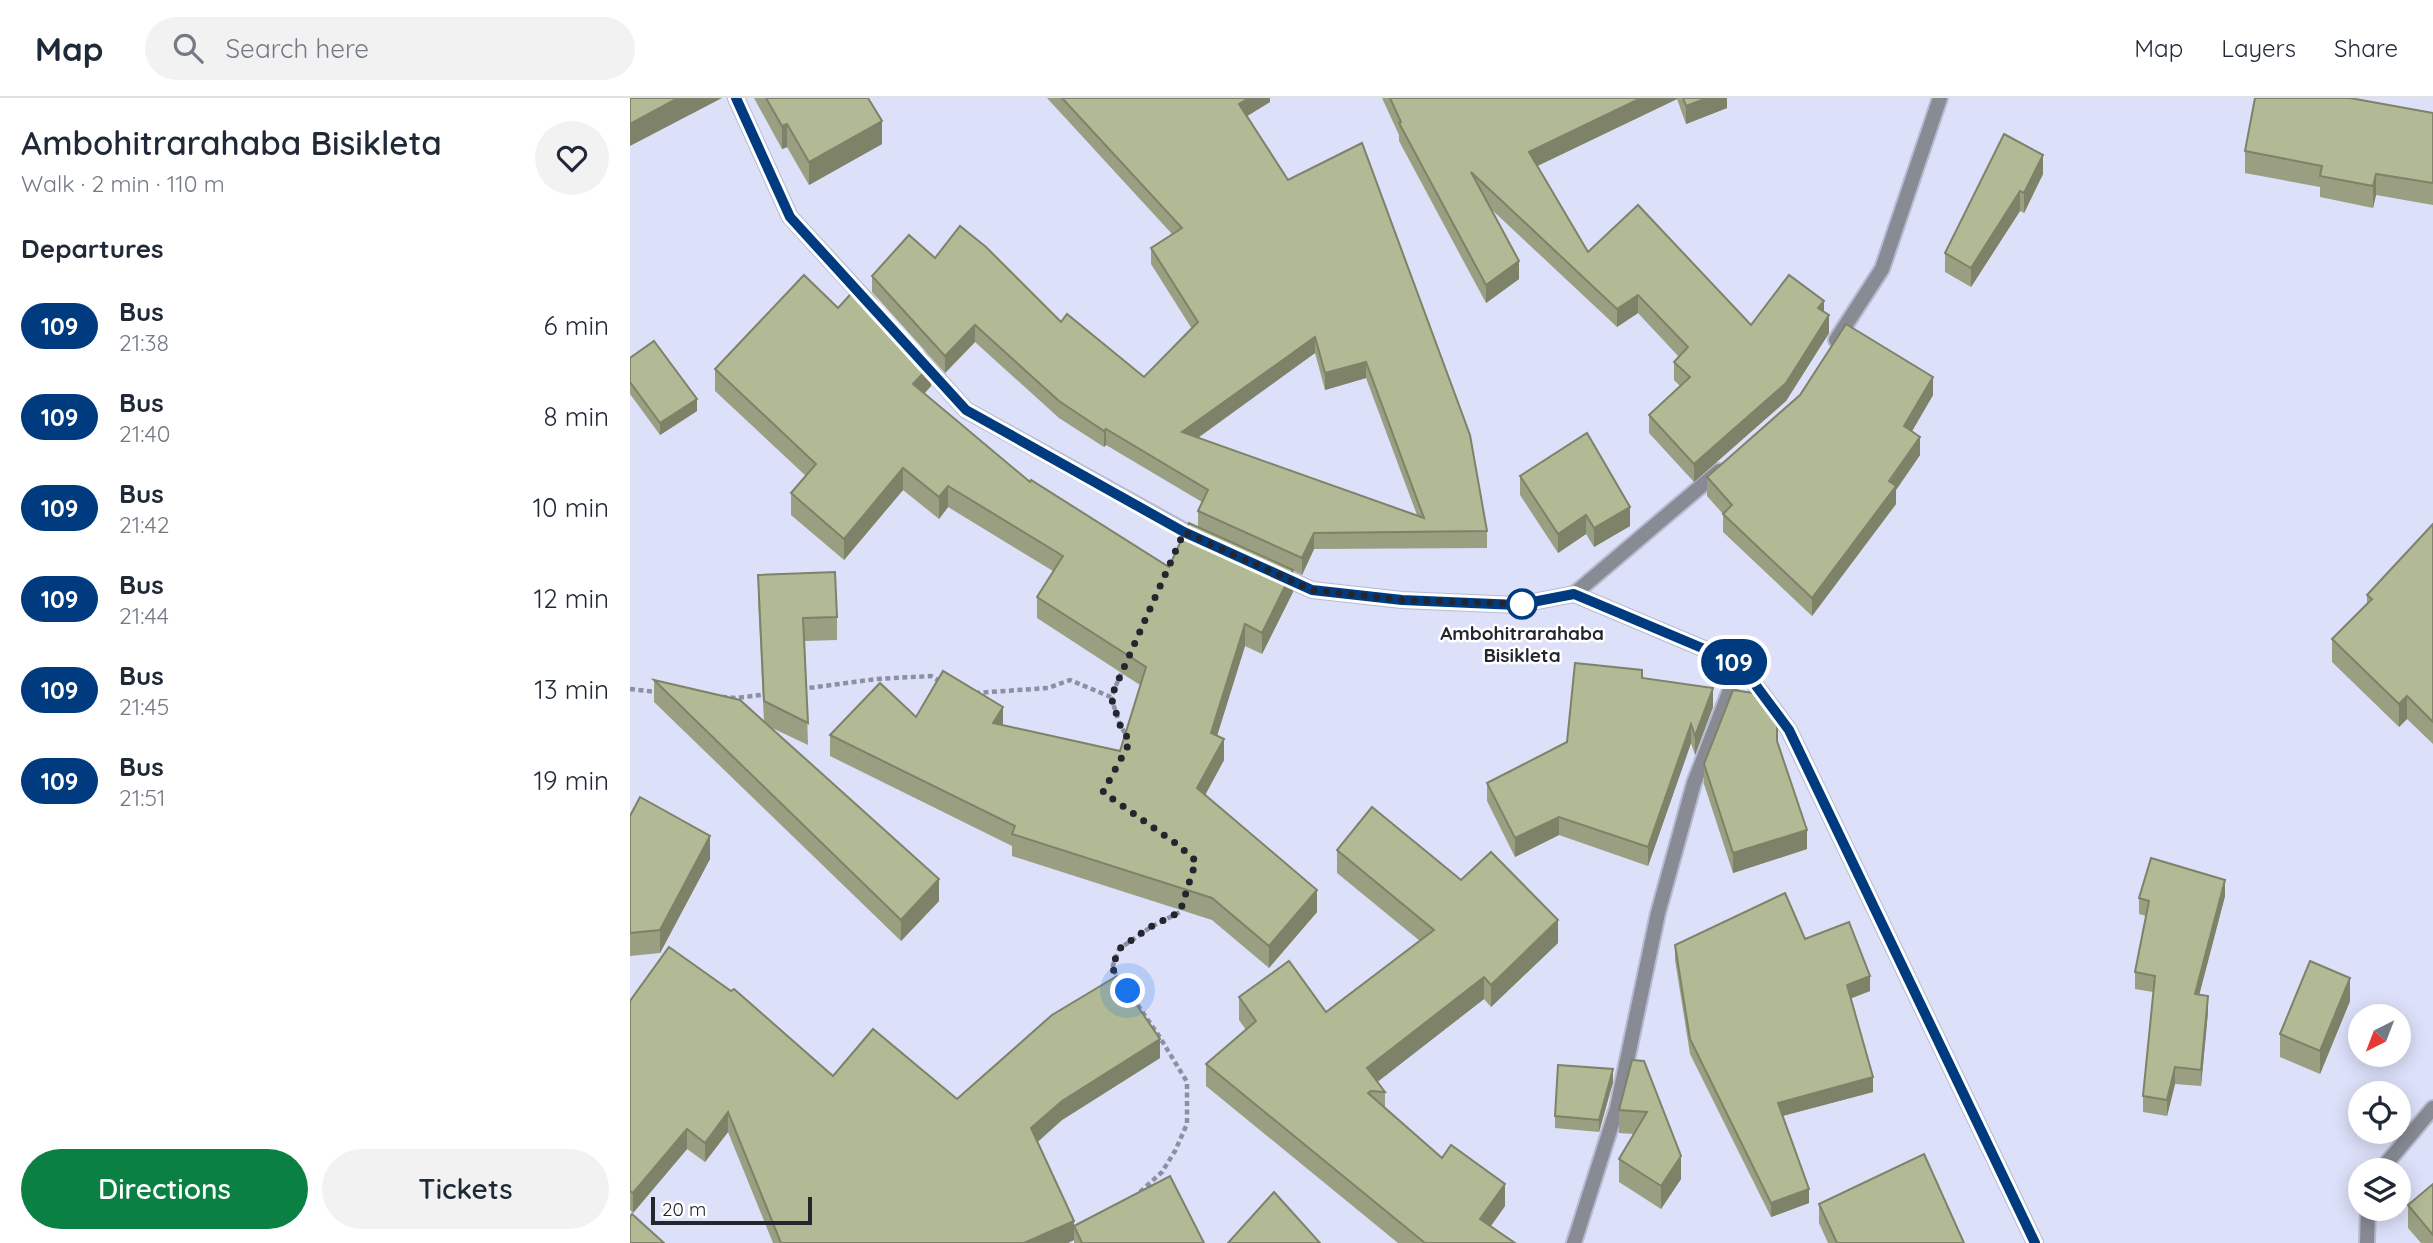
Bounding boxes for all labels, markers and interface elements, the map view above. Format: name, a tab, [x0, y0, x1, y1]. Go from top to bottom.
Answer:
search box	[145, 17, 635, 80]
text: Map	[35, 28, 103, 69]
icon: search	[169, 29, 207, 67]
text: Search here	[225, 32, 369, 65]
text: Map	[2134, 33, 2183, 63]
text: Layers	[2221, 33, 2296, 63]
text: Share	[2334, 33, 2398, 63]
button: heart	[535, 121, 609, 195]
text: Ambohitrarahaba Bisikleta	[21, 122, 442, 163]
text: Walk · 2 min · 110 m	[21, 169, 225, 198]
text: Departures	[21, 232, 164, 265]
text: Bus	[119, 295, 164, 328]
text: 6 min	[544, 309, 609, 342]
text: 109	[41, 311, 78, 341]
text: 21:38	[119, 328, 169, 357]
text: Bus	[119, 386, 164, 419]
text: 8 min	[544, 400, 609, 433]
text: 109	[41, 402, 78, 432]
text: 21:40	[119, 419, 170, 448]
text: Bus	[119, 477, 164, 510]
text: 10 min	[533, 491, 609, 524]
text: 109	[41, 493, 78, 523]
text: 21:42	[119, 510, 169, 539]
text: Bus	[119, 568, 164, 601]
text: 12 min	[534, 582, 609, 615]
text: 109	[41, 584, 78, 614]
marker: Ambohitrarahaba Bisikleta	[1507, 589, 1537, 619]
text: 21:44	[119, 601, 169, 630]
place label: Ambohitrarahaba Bisikleta	[1440, 621, 1604, 667]
line badge: 109	[1694, 639, 1774, 685]
text: 109	[1715, 647, 1753, 677]
text: Bus	[119, 659, 164, 692]
text: 13 min	[534, 673, 609, 706]
text: 109	[41, 675, 78, 705]
text: 21:45	[119, 692, 169, 721]
text: Bus	[119, 750, 164, 783]
text: 19 min	[533, 764, 609, 797]
text: 109	[41, 766, 78, 796]
text: 21:51	[119, 783, 166, 812]
your location	[1110, 973, 1145, 1008]
north arrow	[2348, 1004, 2412, 1068]
map controls	[2348, 1004, 2411, 1221]
button: locate	[2348, 1081, 2411, 1144]
button: Directions	[21, 1149, 308, 1229]
button: Tickets	[322, 1149, 609, 1229]
button: layers	[2348, 1158, 2411, 1221]
scale bar	[651, 1194, 812, 1226]
text: 20 m	[662, 1197, 706, 1221]

